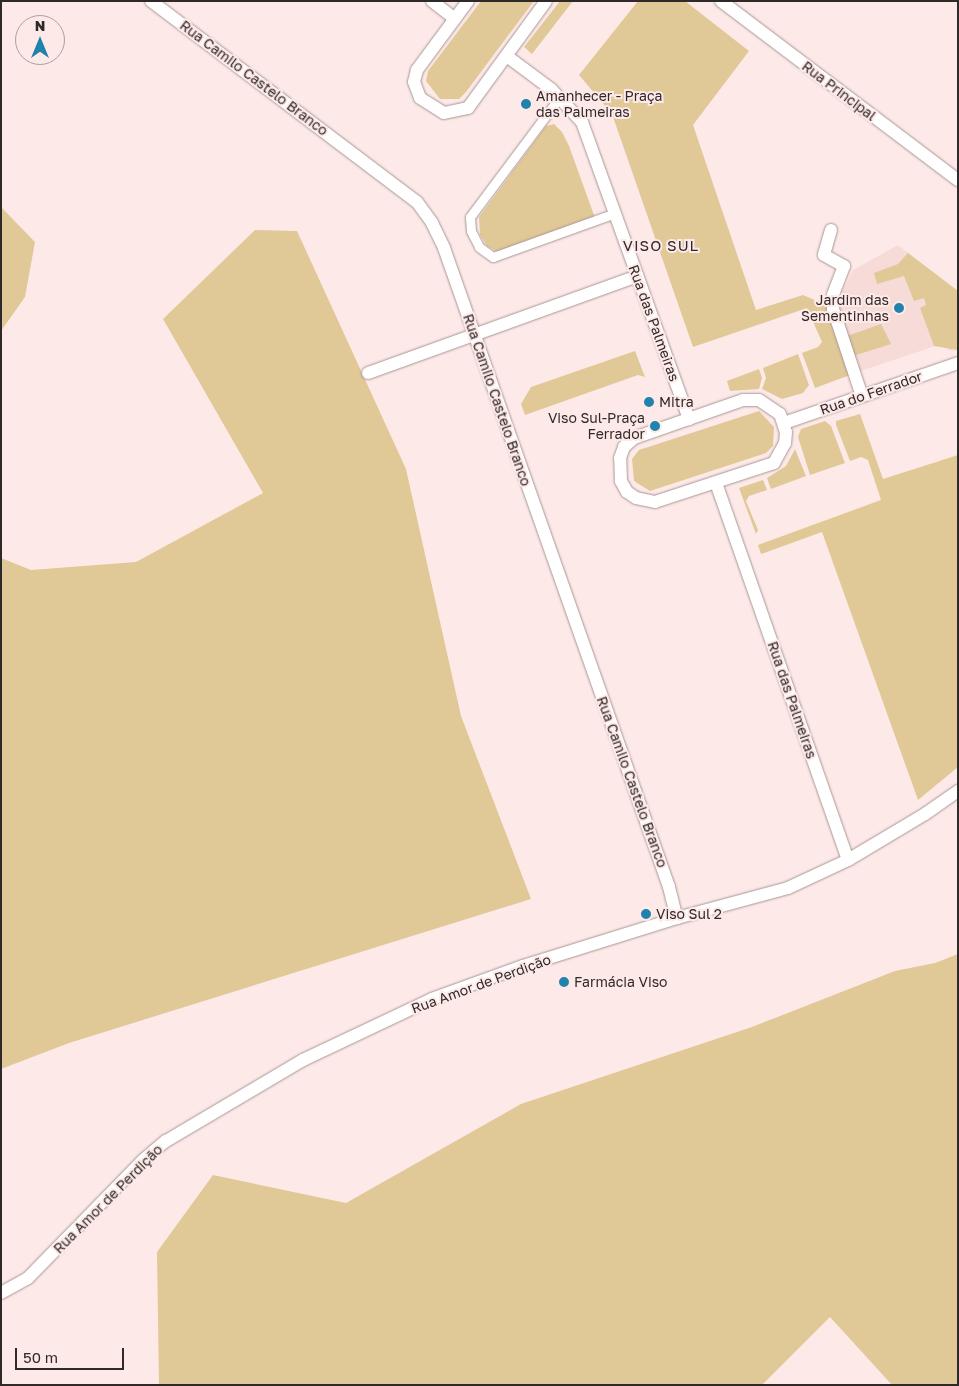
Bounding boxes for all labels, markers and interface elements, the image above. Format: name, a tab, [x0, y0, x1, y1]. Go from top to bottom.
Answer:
north arrow	[15, 15, 65, 65]
text: N	[35, 17, 45, 34]
street label: Rua Camilo Castelo Branco	[177, 17, 331, 139]
street label: Rua Principal	[799, 58, 879, 124]
place label: Amanhecer - Praça das Palmeiras	[536, 88, 662, 120]
marker: Amanhecer - Praça das Palmeiras	[520, 98, 532, 110]
district label: VISO SUL	[622, 237, 700, 255]
street label: Rua das Palmeiras	[625, 262, 683, 384]
place label: Jardim das Sementinhas	[801, 292, 889, 324]
marker: Jardim das Sementinhas	[893, 302, 905, 314]
street label: Rua Camilo Castelo Branco	[460, 312, 534, 488]
street label: Rua do Ferrador	[818, 368, 924, 418]
place label: Mitra	[659, 394, 694, 410]
marker: Mitra	[643, 396, 655, 408]
place label: Viso Sul-Praça Ferrador	[548, 410, 645, 442]
marker: Viso Sul-Praça Ferrador	[649, 420, 661, 432]
street label: Rua das Palmeiras	[764, 639, 820, 761]
street label: Rua Camilo Castelo Branco	[593, 694, 671, 870]
place label: Viso Sul 2	[656, 906, 722, 922]
marker: Viso Sul 2	[640, 908, 652, 920]
street label: Rua Amor de Perdição	[409, 951, 553, 1017]
place label: Farmácia Viso	[574, 974, 667, 990]
marker: Farmácia Viso	[558, 976, 570, 988]
street label: Rua Amor de Perdição	[50, 1141, 166, 1257]
scale bar	[18, 1338, 126, 1370]
text: 50 m	[23, 1348, 58, 1366]

